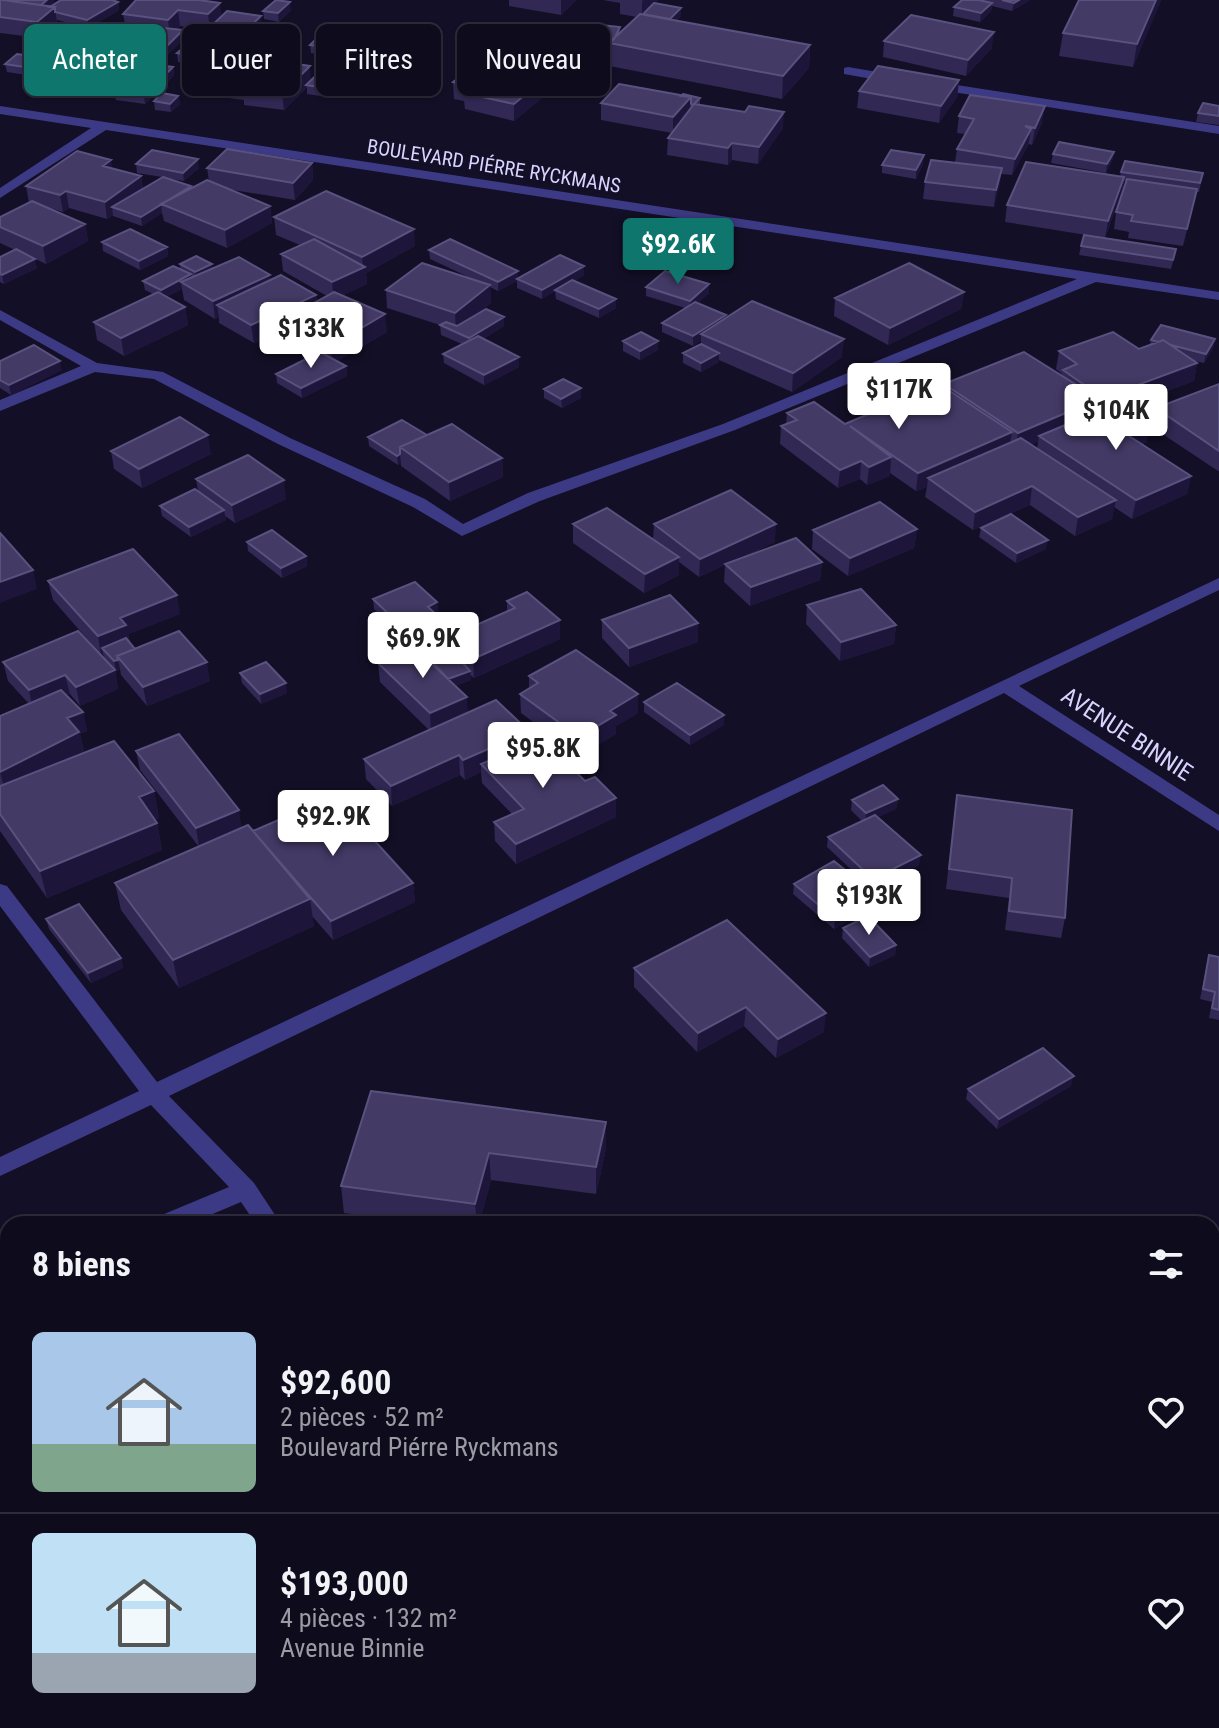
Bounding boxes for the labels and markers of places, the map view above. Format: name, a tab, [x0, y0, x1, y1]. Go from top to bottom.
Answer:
pin: $92.6K	[613, 218, 743, 286]
pin: $133K	[255, 302, 367, 370]
pin: $117K	[843, 363, 955, 431]
pin: $104K	[1060, 384, 1172, 452]
pin: $69.9K	[358, 612, 488, 680]
pin: $95.8K	[478, 722, 608, 790]
pin: $92.9K	[268, 790, 398, 858]
pin: $193K	[813, 869, 925, 937]

